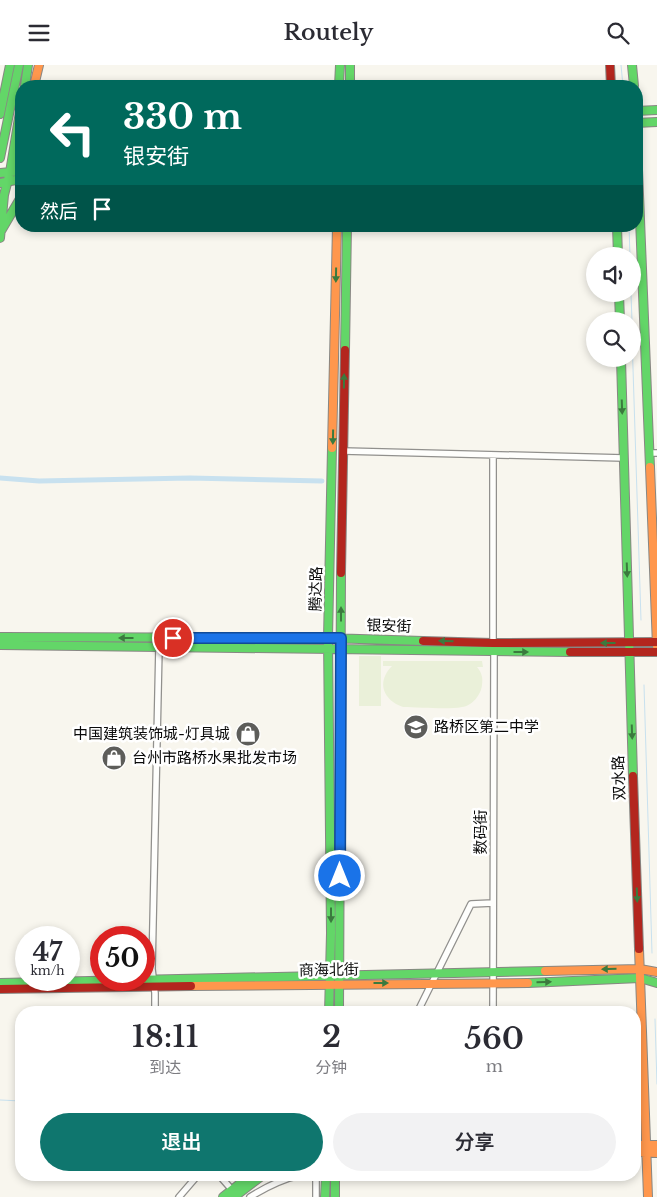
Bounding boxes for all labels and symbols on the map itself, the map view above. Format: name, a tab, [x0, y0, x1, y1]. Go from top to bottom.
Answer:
one-way arrow	[332, 267, 340, 283]
one-way arrow	[340, 373, 348, 389]
one-way arrow	[618, 400, 626, 416]
one-way arrow	[328, 430, 336, 446]
one-way arrow	[623, 562, 631, 578]
street label: 腾达路	[306, 566, 325, 612]
one-way arrow	[337, 606, 345, 622]
street label: 银安街	[366, 615, 412, 636]
pin	[152, 617, 194, 659]
one-way arrow	[118, 634, 134, 642]
one-way arrow	[438, 637, 454, 645]
one-way arrow	[600, 639, 616, 647]
one-way arrow	[513, 648, 529, 656]
school or university icon: 路桥区第二中学	[403, 714, 429, 740]
place label: 路桥区第二中学	[434, 717, 539, 736]
shop icon: 中国建筑装饰城-灯具城	[235, 721, 261, 747]
place label: 中国建筑装饰城-灯具城	[73, 724, 230, 743]
one-way arrow	[628, 725, 636, 741]
shop icon: 台州市路桥水果批发市场	[101, 745, 127, 771]
place label: 台州市路桥水果批发市场	[132, 748, 297, 767]
street label: 双水路	[608, 755, 629, 801]
street label: 数码街	[471, 809, 490, 855]
position arrow	[313, 849, 365, 901]
one-way arrow	[633, 887, 641, 903]
one-way arrow	[327, 907, 335, 923]
speed limit sign: 50	[90, 926, 155, 991]
street label: 商海北街	[299, 959, 359, 980]
one-way arrow	[600, 965, 616, 973]
one-way arrow	[536, 978, 552, 986]
one-way arrow	[373, 979, 389, 987]

